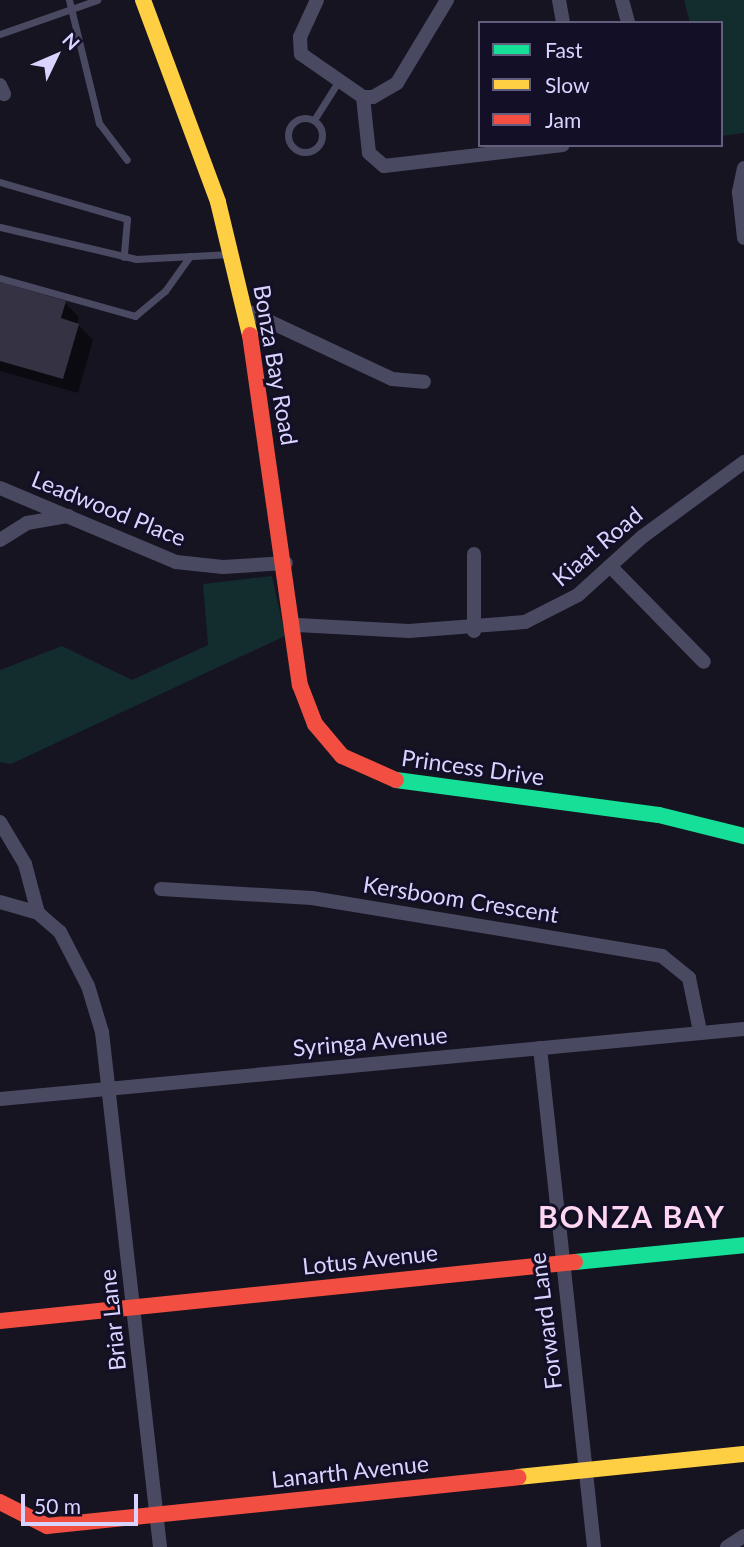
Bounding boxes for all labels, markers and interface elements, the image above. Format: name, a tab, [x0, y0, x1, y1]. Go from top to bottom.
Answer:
north arrow	[21, 21, 91, 91]
legend	[478, 21, 723, 147]
text: N	[58, 28, 85, 54]
text: Fast	[545, 37, 582, 62]
text: Slow	[545, 72, 589, 97]
text: Jam	[545, 107, 581, 132]
street label: Bonza Bay Road	[248, 282, 304, 448]
street label: Leadwood Place	[28, 465, 190, 551]
street label: Kiaat Road	[547, 501, 647, 591]
street label: Princess Drive	[400, 743, 546, 791]
street label: Kersboom Crescent	[361, 870, 561, 928]
street label: Syringa Avenue	[291, 1020, 449, 1062]
district label: BONZA BAY	[539, 1198, 725, 1234]
street label: Lotus Avenue	[301, 1238, 439, 1280]
street label: Forward Lane	[523, 1251, 567, 1391]
street label: Briar Lane	[93, 1268, 131, 1372]
street label: Lanarth Avenue	[269, 1449, 431, 1493]
scale bar	[24, 1480, 142, 1524]
text: 50 m	[34, 1493, 81, 1518]

